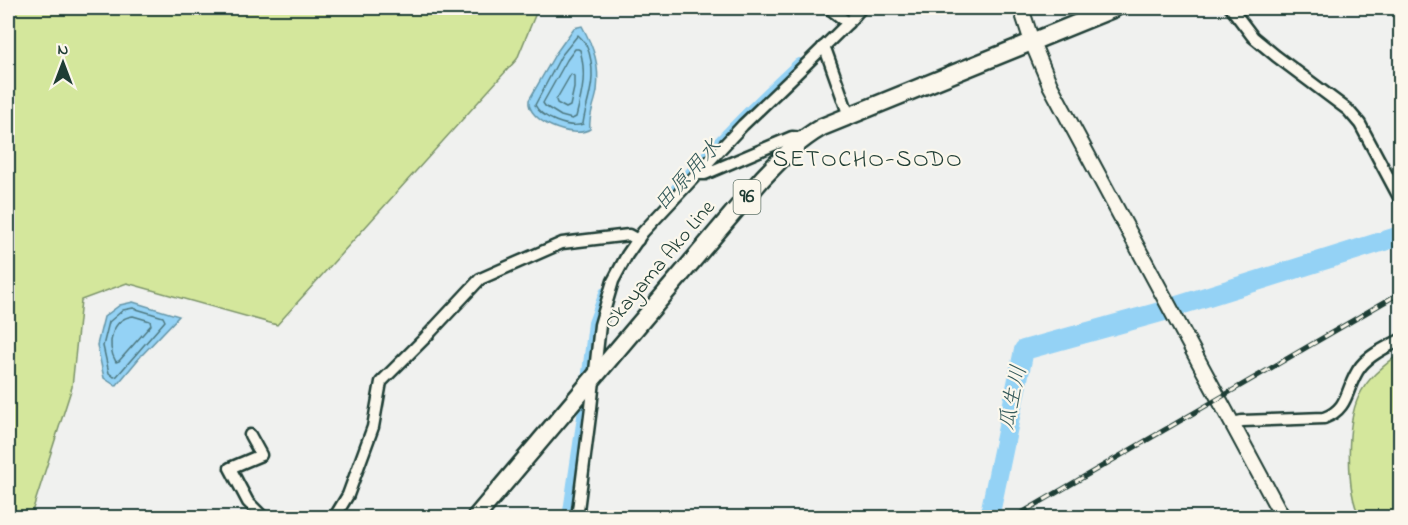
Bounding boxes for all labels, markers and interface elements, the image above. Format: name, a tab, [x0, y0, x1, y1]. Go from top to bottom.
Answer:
north arrow	[33, 33, 93, 93]
text: N	[58, 38, 69, 62]
water label: 田原用水	[648, 133, 730, 219]
district label: SETOCHO-SODO	[773, 143, 963, 178]
road number: 96	[734, 180, 760, 214]
street label: Okayama Ako Line	[597, 194, 725, 337]
water label: 瓜生川	[991, 362, 1037, 434]

